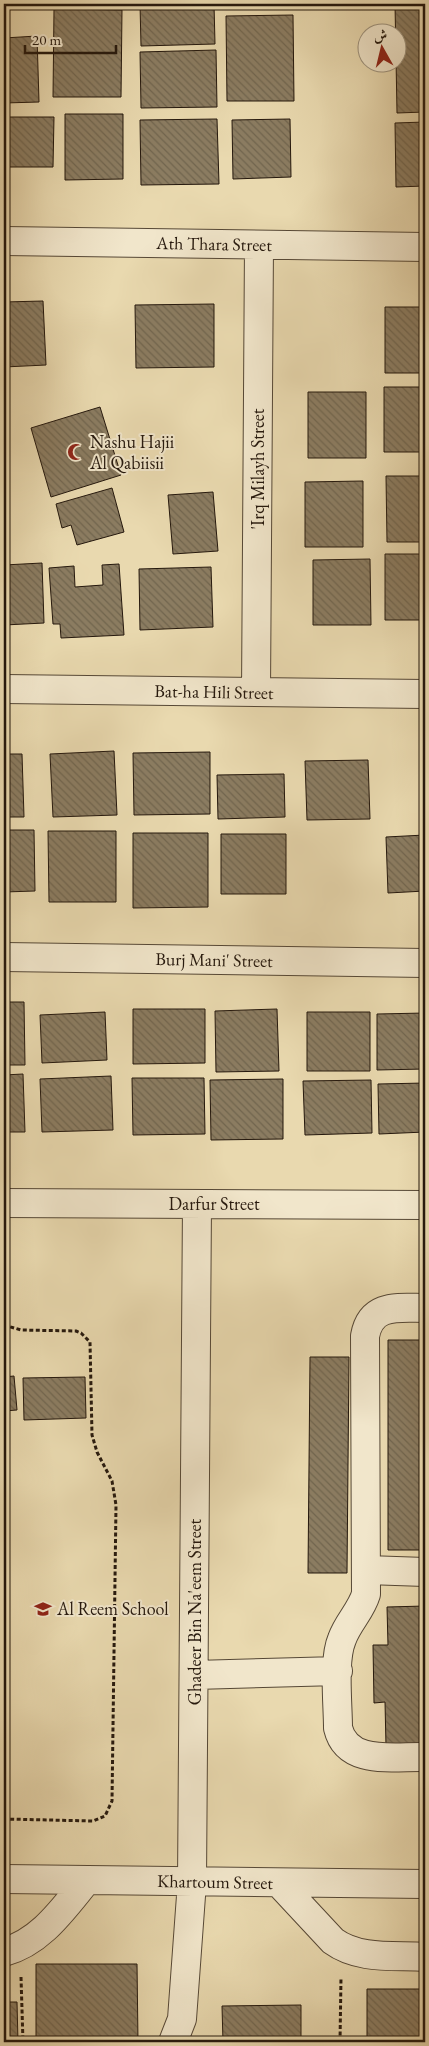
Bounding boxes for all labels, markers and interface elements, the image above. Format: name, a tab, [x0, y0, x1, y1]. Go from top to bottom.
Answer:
scale bar	[25, 22, 116, 54]
north arrow	[356, 22, 406, 72]
text: ش	[372, 25, 388, 45]
text: 20 m	[32, 30, 61, 49]
street label: Ath Thara Street	[155, 231, 272, 256]
street label: 'Irq Milayh Street	[246, 408, 269, 529]
place label: Nashu Hajii Al Qabiisii	[89, 430, 175, 474]
mosque icon: Nashu Hajii Al Qabiisii	[66, 442, 86, 462]
street label: Bat-ha Hili Street	[154, 679, 274, 704]
street label: Burj Mani' Street	[155, 947, 273, 972]
street label: Darfur Street	[168, 1192, 260, 1215]
street label: Ghadeer Bin Na'eem Street	[183, 1519, 206, 1705]
place label: Al Reem School	[56, 1597, 169, 1620]
school or university icon: Al Reem School	[33, 1599, 53, 1619]
street label: Khartoum Street	[157, 1869, 274, 1894]

